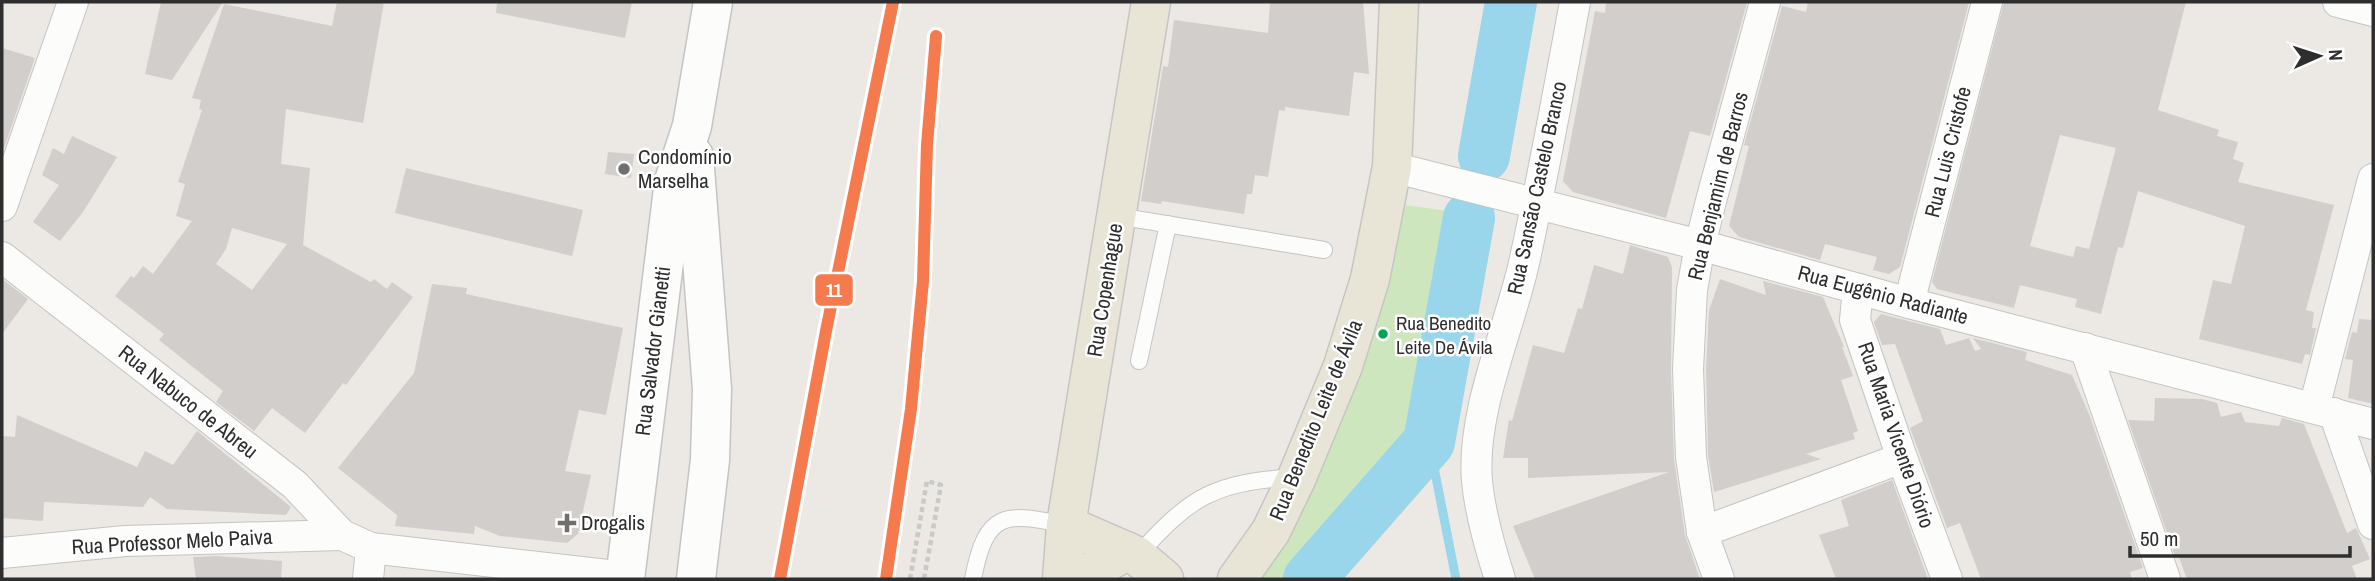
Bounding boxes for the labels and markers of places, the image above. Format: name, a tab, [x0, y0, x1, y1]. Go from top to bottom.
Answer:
place label: Condomínio Marselha	[638, 142, 732, 195]
marker: Condomínio Marselha	[616, 161, 632, 177]
place label: Rua Benedito Leite De Ávila	[1396, 310, 1493, 360]
marker: Rua Benedito Leite De Ávila	[1376, 327, 1390, 341]
place label: Drogalis	[581, 508, 645, 537]
marker: Drogalis	[559, 515, 575, 531]

